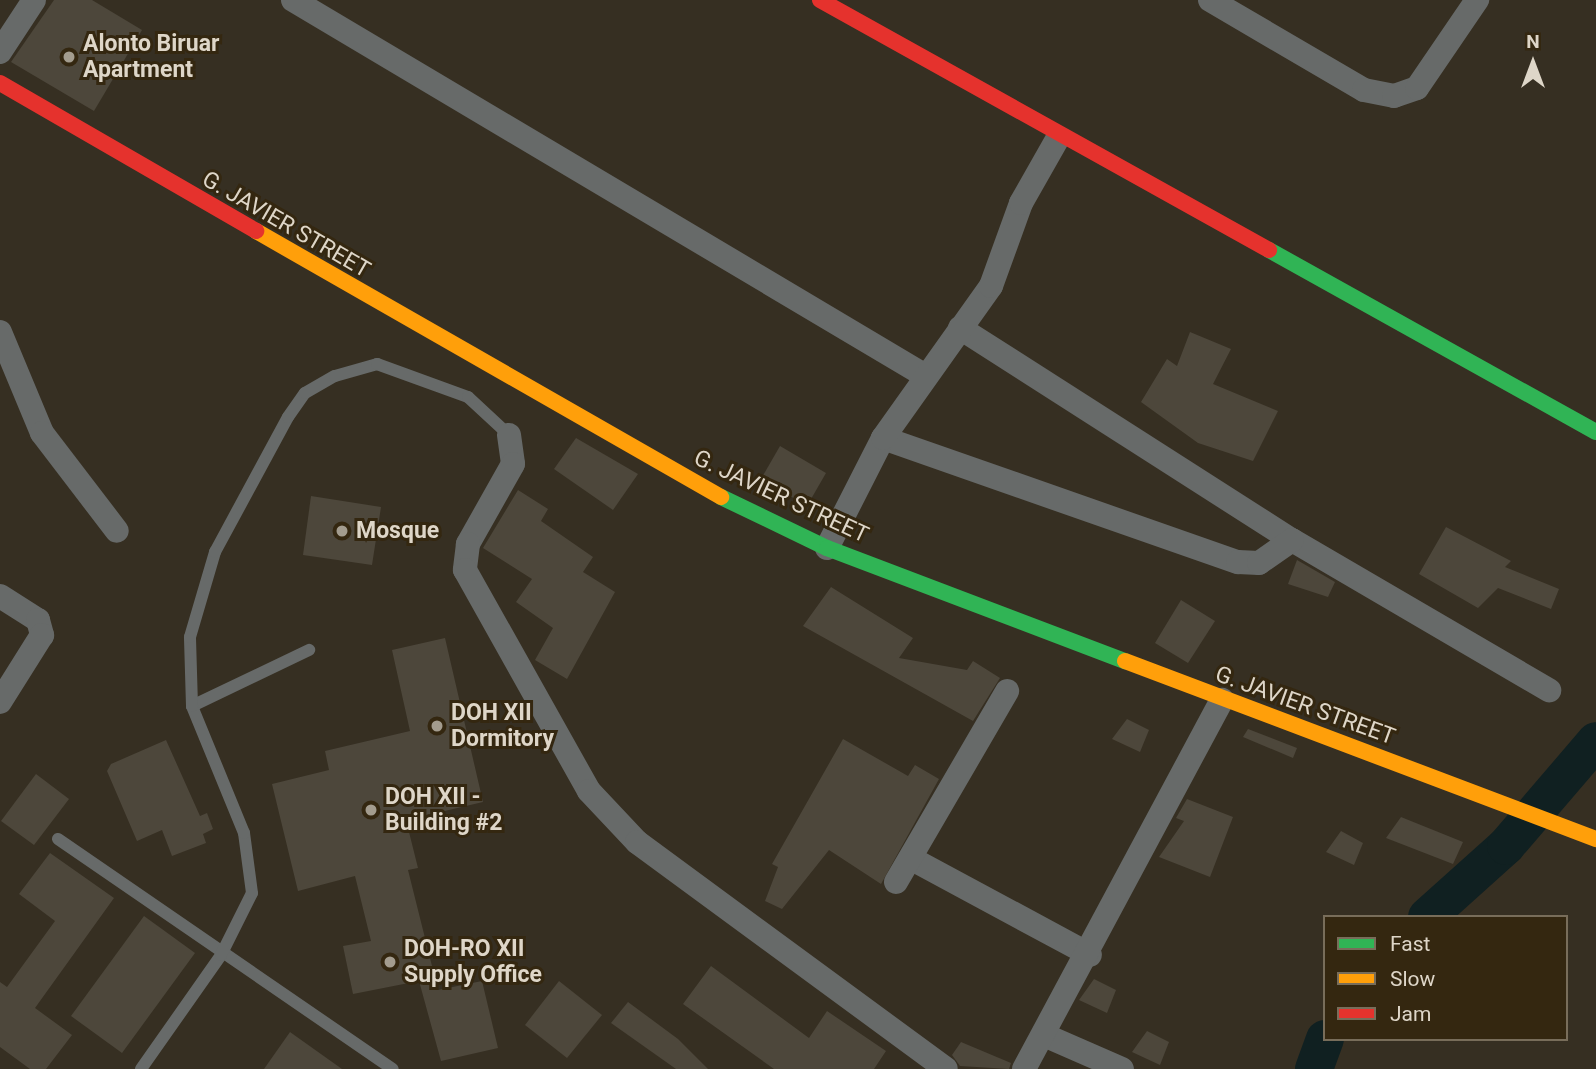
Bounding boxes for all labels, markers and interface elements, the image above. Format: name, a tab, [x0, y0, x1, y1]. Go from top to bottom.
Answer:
north arrow	[1498, 28, 1568, 98]
place label: Alonto Biruar Apartment	[83, 30, 219, 84]
text: N	[1526, 30, 1540, 53]
marker: Alonto Biruar Apartment	[61, 49, 77, 65]
street label: G. JAVIER STREET	[197, 166, 375, 284]
street label: G. JAVIER STREET	[689, 444, 873, 550]
place label: Mosque	[356, 517, 439, 545]
marker: Mosque	[334, 523, 350, 539]
street label: G. JAVIER STREET	[1211, 661, 1399, 751]
place label: DOH XII Dormitory	[451, 699, 554, 753]
marker: DOH XII Dormitory	[429, 718, 445, 734]
place label: DOH XII - Building #2	[385, 783, 502, 837]
marker: DOH XII - Building #2	[363, 802, 379, 818]
legend	[1323, 915, 1568, 1041]
text: Fast	[1390, 932, 1430, 956]
place label: DOH-RO XII Supply Office	[404, 935, 542, 989]
marker: DOH-RO XII Supply Office	[382, 954, 398, 970]
text: Slow	[1390, 967, 1435, 991]
text: Jam	[1390, 1002, 1431, 1026]

